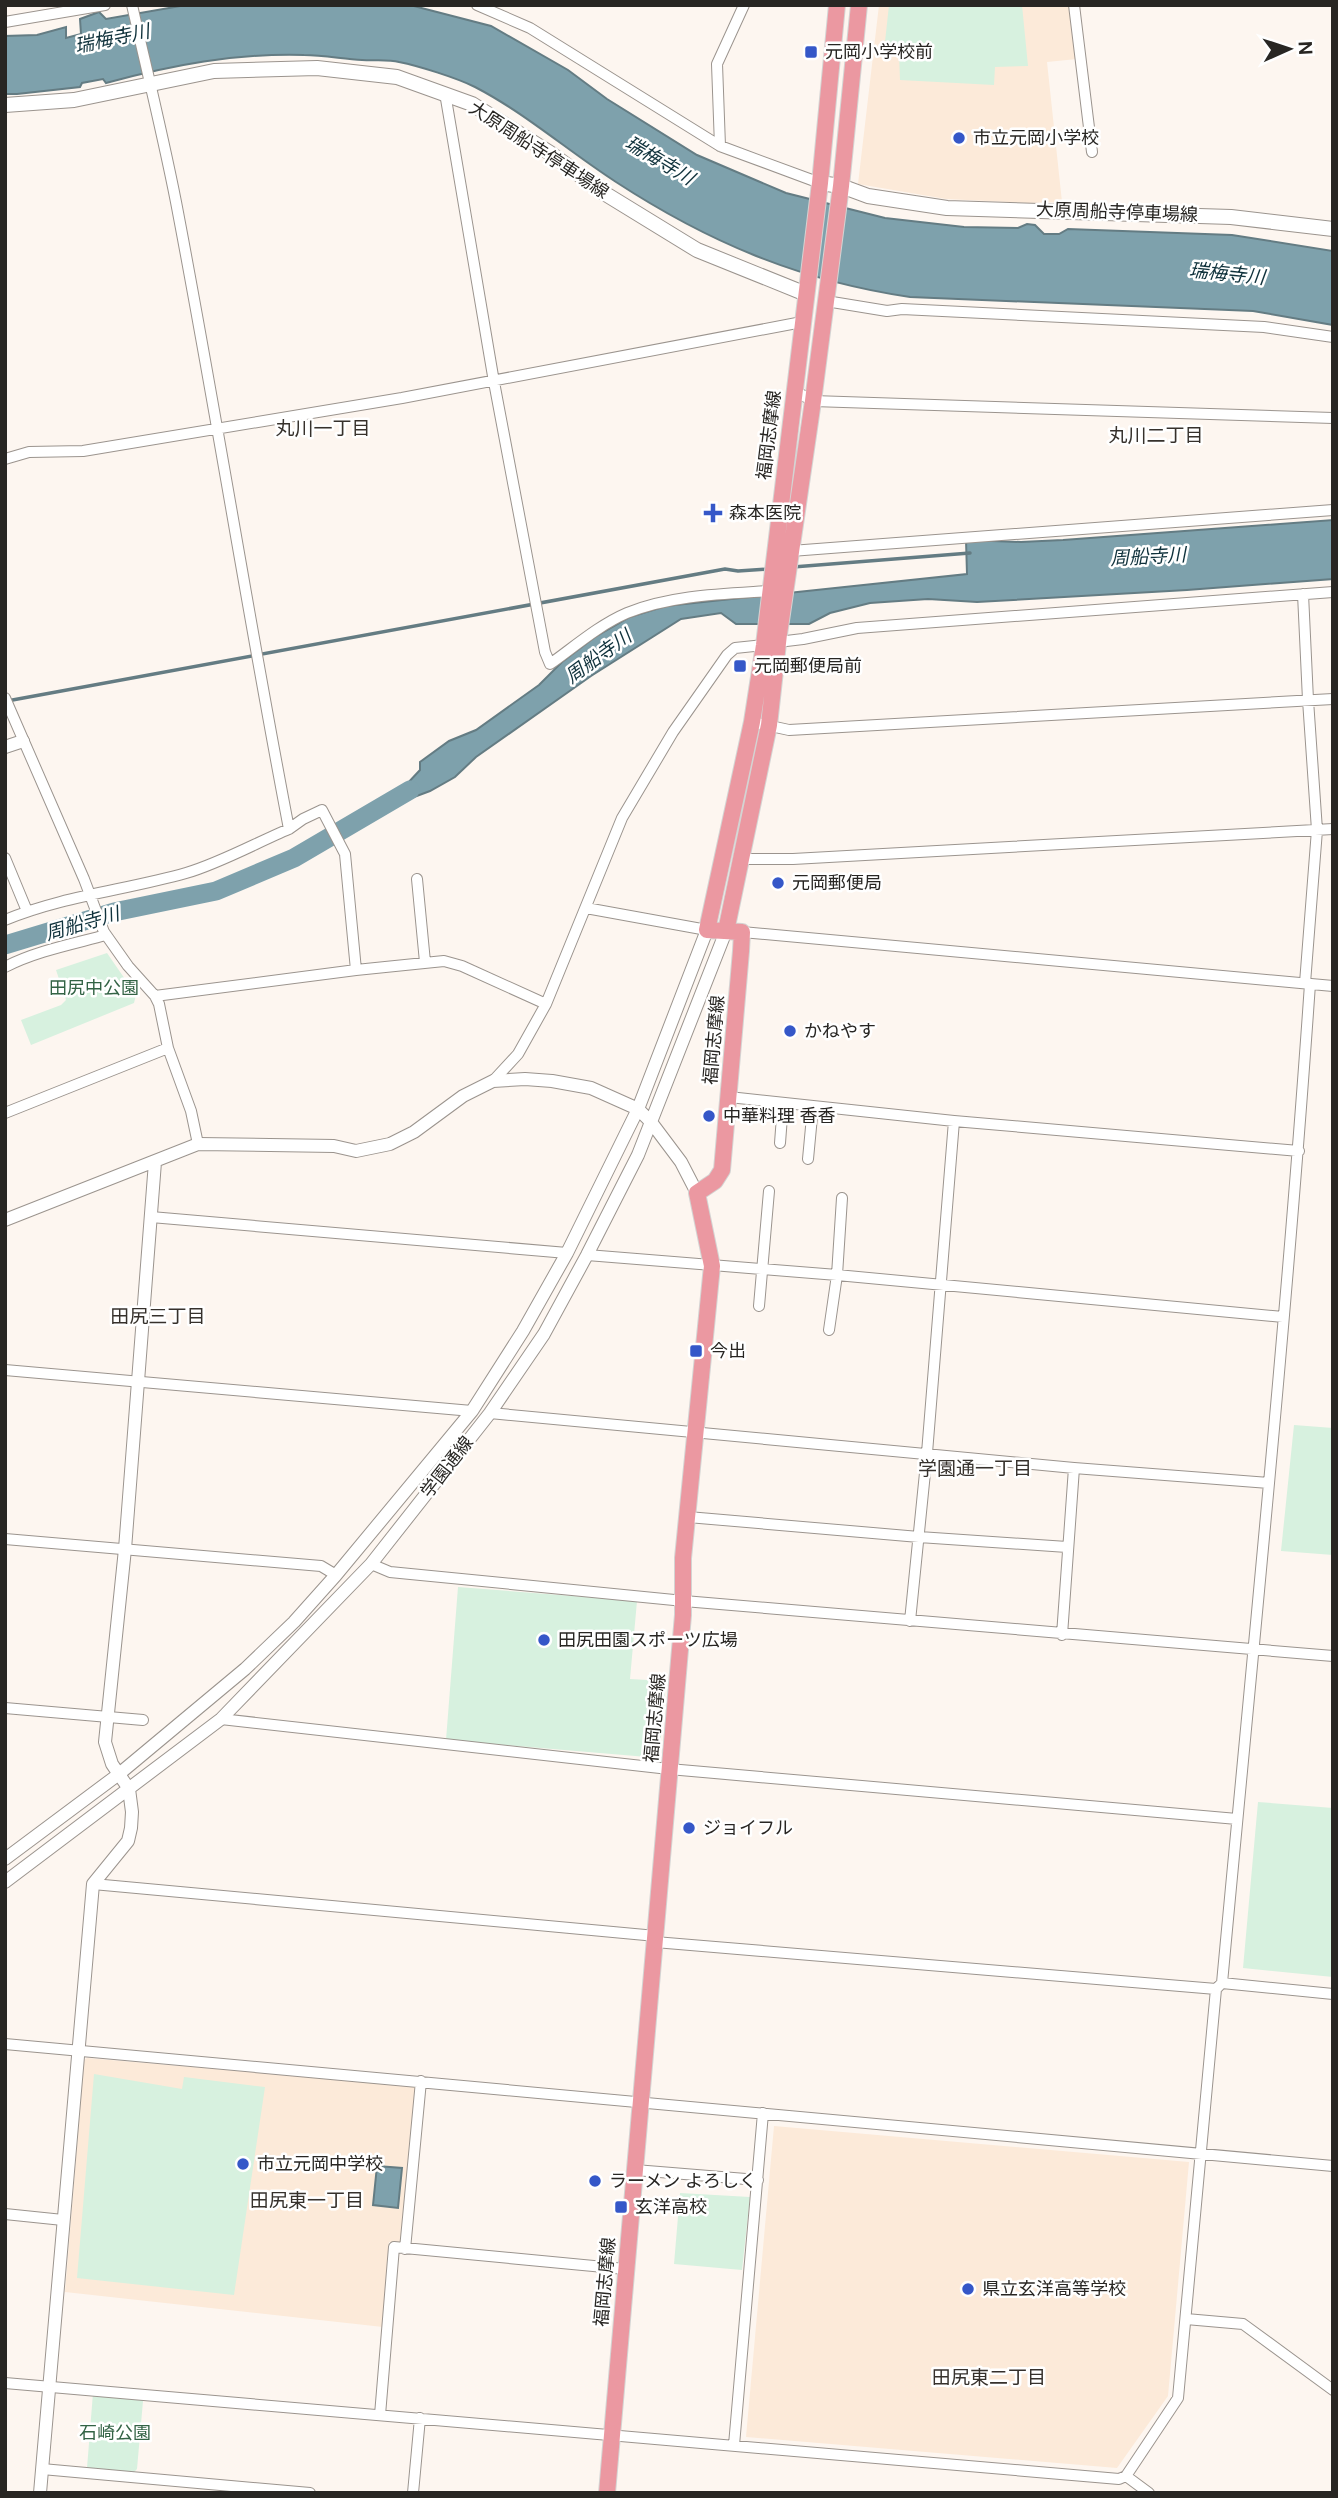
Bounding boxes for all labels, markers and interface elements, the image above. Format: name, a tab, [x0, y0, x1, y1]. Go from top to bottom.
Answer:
north arrow	[1254, 14, 1324, 84]
water label: 瑞梅寺川	[72, 18, 154, 59]
place label: 元岡小学校前	[825, 40, 933, 64]
text: N	[1293, 41, 1318, 56]
marker: 元岡小学校前	[803, 44, 819, 60]
street label: 大原周船寺停車場線	[465, 96, 613, 204]
place label: 市立元岡小学校	[973, 126, 1099, 150]
water label: 瑞梅寺川	[621, 130, 700, 192]
marker: 市立元岡小学校	[951, 130, 967, 146]
street label: 大原周船寺停車場線	[1036, 197, 1198, 227]
water label: 瑞梅寺川	[1188, 257, 1268, 290]
street label: 福岡志摩線	[752, 389, 786, 481]
district label: 丸川一丁目	[275, 416, 371, 441]
district label: 丸川二丁目	[1108, 423, 1204, 448]
place label: 森本医院	[729, 501, 801, 525]
marker: 森本医院	[703, 503, 723, 523]
water label: 周船寺川	[1109, 542, 1189, 571]
water label: 周船寺川	[560, 623, 638, 689]
place label: 元岡郵便局前	[754, 654, 862, 678]
marker: 元岡郵便局前	[732, 658, 748, 674]
place label: 元岡郵便局	[792, 871, 882, 895]
marker: 元岡郵便局	[770, 875, 786, 891]
water label: 周船寺川	[42, 900, 124, 946]
park label: 田尻中公園	[49, 976, 139, 1000]
street label: 福岡志摩線	[698, 994, 730, 1086]
place label: かねやす	[804, 1019, 876, 1043]
marker: かねやす	[782, 1023, 798, 1039]
place label: 中華料理 香香	[723, 1104, 836, 1128]
marker: 中華料理 香香	[701, 1108, 717, 1124]
district label: 田尻三丁目	[110, 1304, 206, 1329]
place label: 今出	[710, 1339, 746, 1363]
marker: 今出	[688, 1343, 704, 1359]
street label: 学園通線	[415, 1431, 479, 1503]
district label: 学園通一丁目	[918, 1456, 1032, 1481]
place label: 田尻田園スポーツ広場	[558, 1628, 738, 1652]
marker: 田尻田園スポーツ広場	[536, 1632, 552, 1648]
street label: 福岡志摩線	[639, 1672, 671, 1764]
place label: ジョイフル	[703, 1816, 793, 1840]
marker: ジョイフル	[681, 1820, 697, 1836]
place label: 市立元岡中学校	[257, 2152, 383, 2176]
marker: 市立元岡中学校	[235, 2156, 251, 2172]
place label: ラーメン よろしく	[609, 2169, 757, 2193]
marker: ラーメン よろしく	[587, 2173, 603, 2189]
district label: 田尻東一丁目	[250, 2188, 364, 2213]
place label: 玄洋高校	[635, 2195, 707, 2219]
marker: 玄洋高校	[613, 2199, 629, 2215]
street label: 福岡志摩線	[589, 2236, 621, 2328]
place label: 県立玄洋高等学校	[982, 2277, 1126, 2301]
marker: 県立玄洋高等学校	[960, 2281, 976, 2297]
district label: 田尻東二丁目	[932, 2365, 1046, 2390]
park label: 石崎公園	[79, 2421, 151, 2445]

